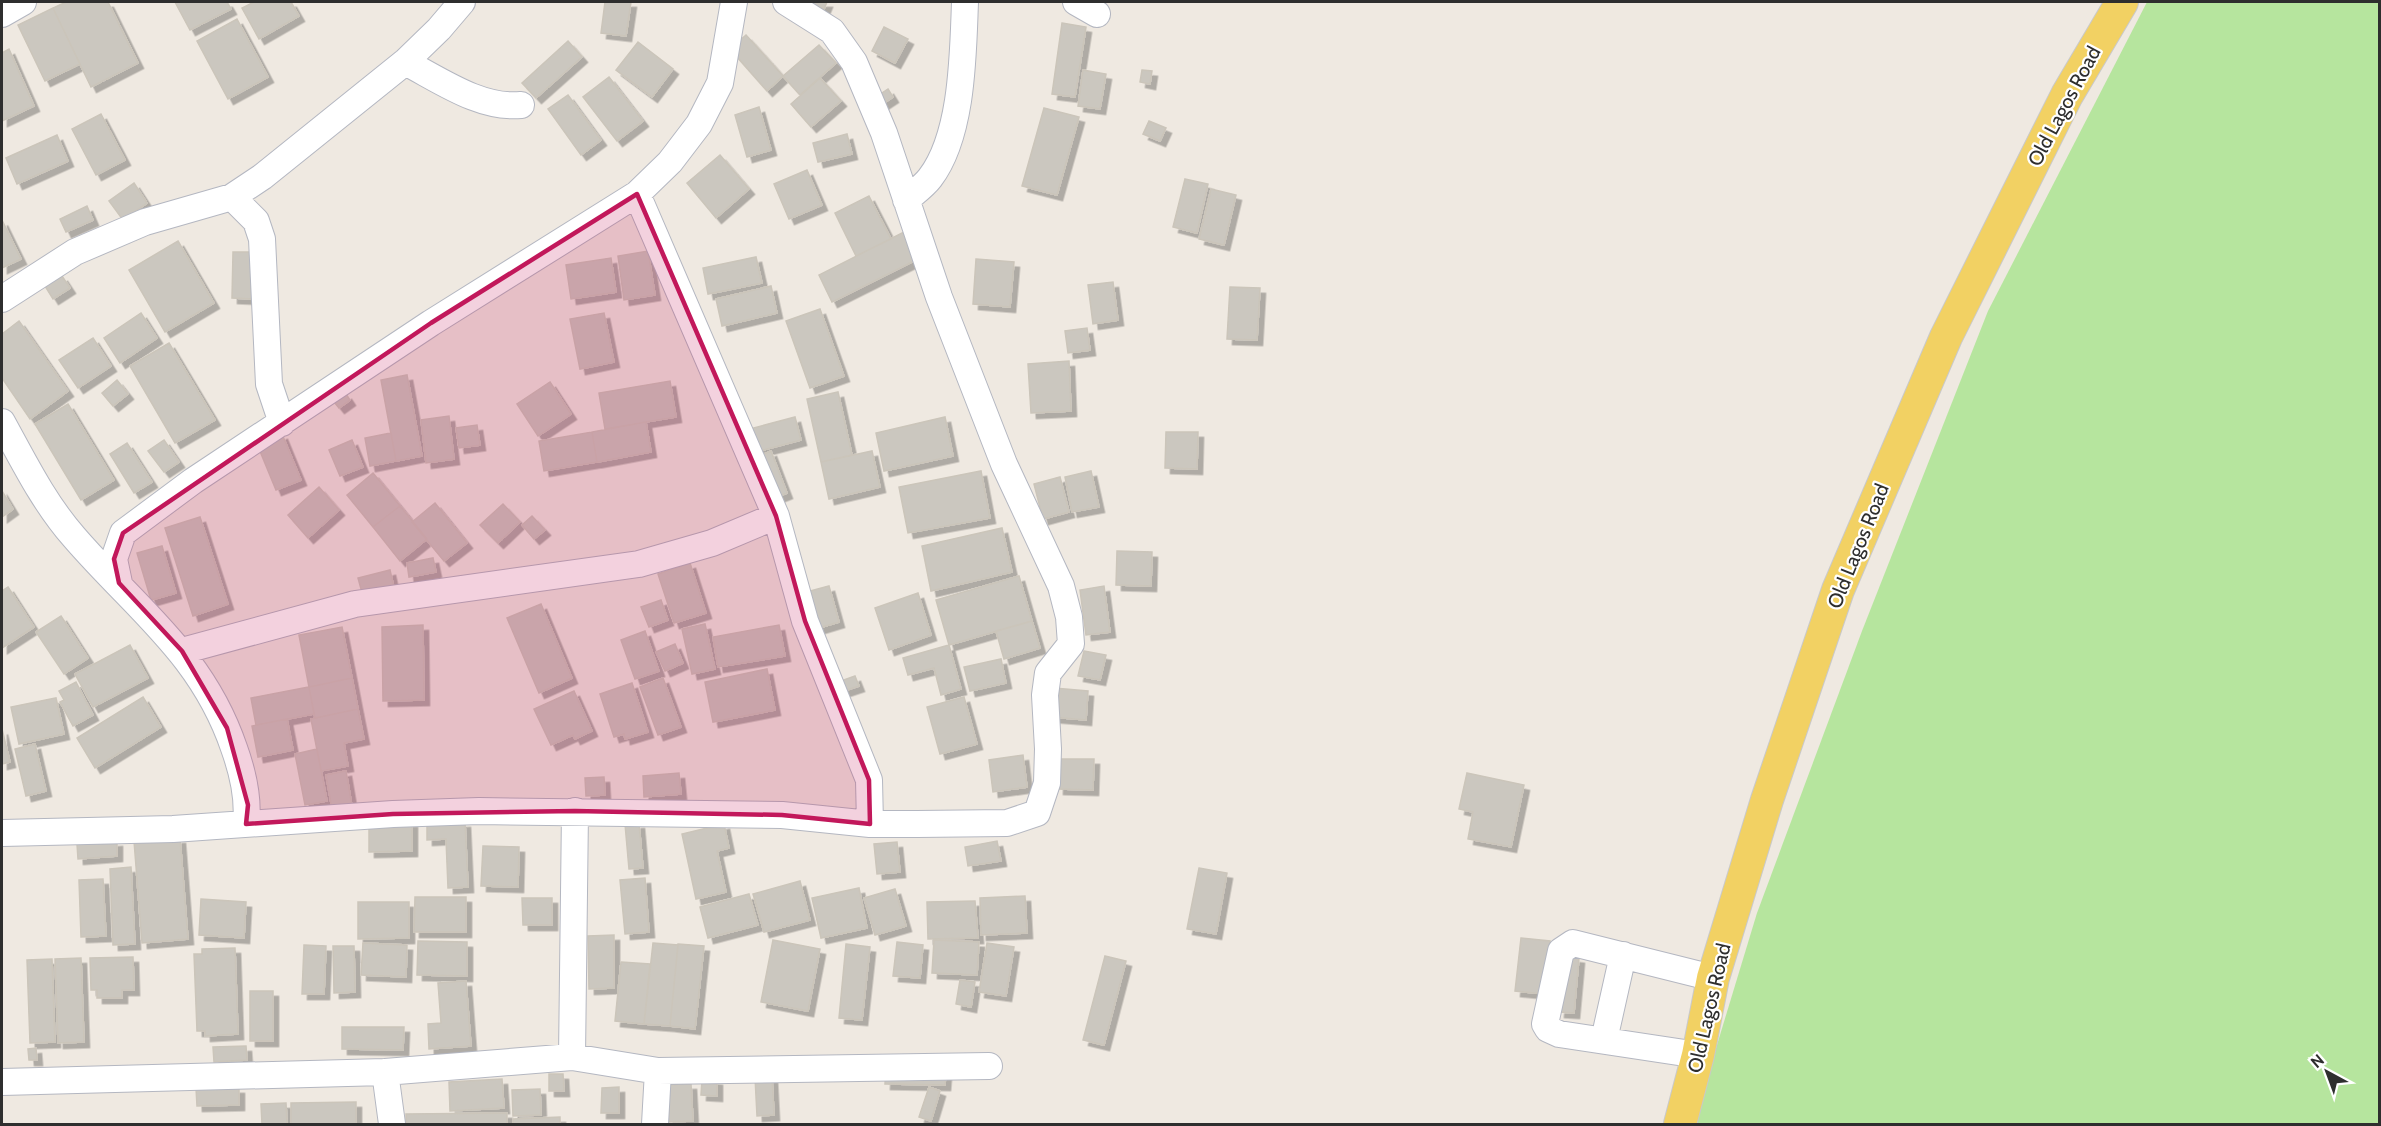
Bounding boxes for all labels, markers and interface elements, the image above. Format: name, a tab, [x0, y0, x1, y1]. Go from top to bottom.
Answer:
street label: Old Lagos Road	[2022, 42, 2106, 170]
street label: Old Lagos Road	[1822, 480, 1894, 612]
street label: Old Lagos Road	[1682, 941, 1736, 1075]
north arrow	[2297, 1042, 2357, 1102]
text: N	[2307, 1050, 2328, 1072]

